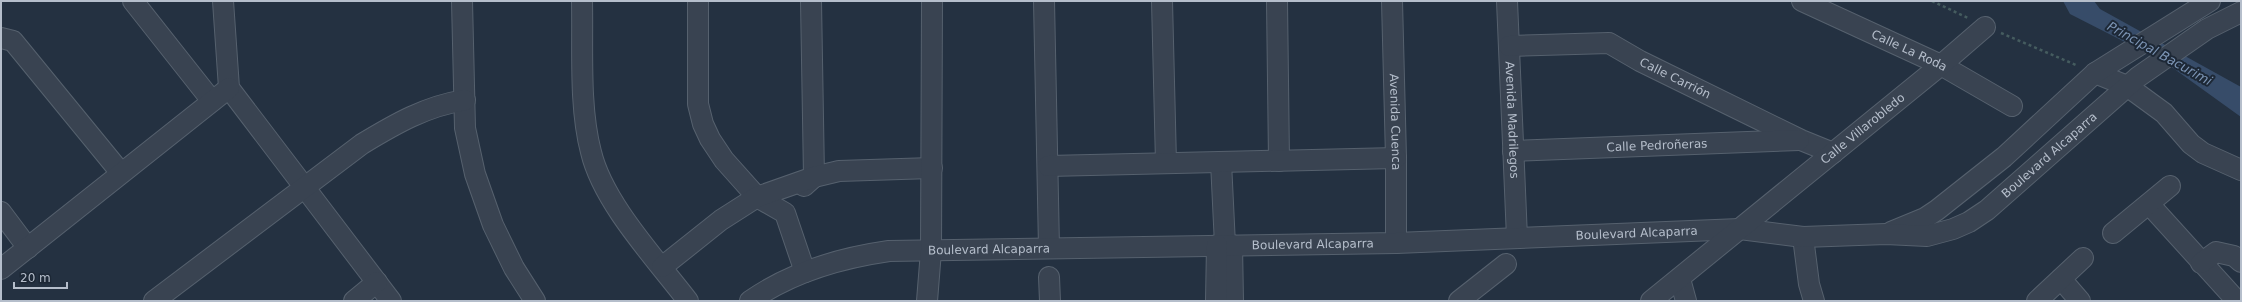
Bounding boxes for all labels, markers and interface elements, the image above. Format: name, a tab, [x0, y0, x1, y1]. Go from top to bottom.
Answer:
water label: Principal Bacurimi	[2105, 18, 2215, 89]
street label: Calle La Roda	[1869, 27, 1950, 74]
street label: Calle Carrión	[1637, 55, 1713, 102]
street label: Avenida Madrilegos	[1503, 61, 1521, 179]
street label: Avenida Cuenca	[1387, 73, 1403, 170]
street label: Calle Villarobledo	[1818, 90, 1908, 167]
street label: Boulevard Alcaparra	[1999, 110, 2100, 201]
street label: Calle Pedroñeras	[1606, 137, 1708, 154]
street label: Boulevard Alcaparra	[1575, 224, 1698, 243]
street label: Boulevard Alcaparra	[1252, 236, 1374, 252]
street label: Boulevard Alcaparra	[928, 241, 1050, 257]
scale bar	[14, 264, 67, 290]
text: 20 m	[20, 271, 51, 285]

